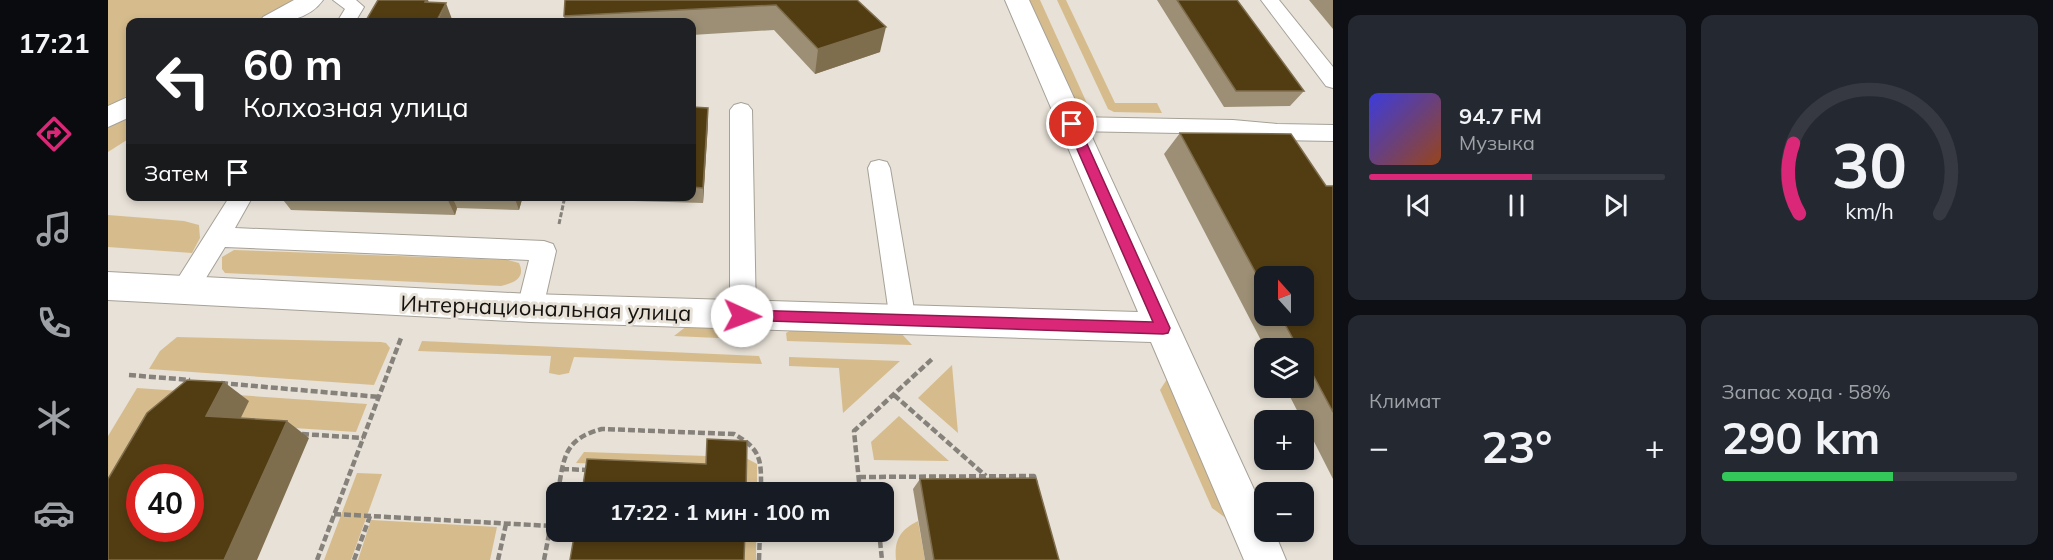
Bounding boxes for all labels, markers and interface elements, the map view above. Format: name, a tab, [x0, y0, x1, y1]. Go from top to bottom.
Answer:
text: 17:21	[18, 26, 90, 60]
text: 60 m	[243, 38, 343, 91]
icon: left	[144, 42, 222, 120]
text: Колхозная улица	[243, 90, 469, 124]
pin	[1046, 98, 1097, 149]
text: 94.7 FM	[1459, 102, 1542, 130]
icon: arrive	[1055, 107, 1088, 140]
icon: directions	[33, 113, 75, 155]
text: 30	[1832, 126, 1907, 205]
text: Музыка	[1459, 130, 1535, 155]
icon: arrive	[221, 156, 254, 189]
text: Затем	[144, 159, 209, 187]
icon: previous	[1402, 189, 1435, 222]
icon: pause	[1500, 189, 1533, 222]
icon: next	[1599, 189, 1632, 222]
text: km/h	[1845, 198, 1893, 225]
icon: music	[33, 208, 75, 250]
north arrow	[1254, 266, 1314, 326]
map controls	[1254, 266, 1314, 542]
position arrow	[710, 284, 774, 348]
street label: Интернациональная улица	[400, 289, 692, 327]
icon: phone	[33, 302, 75, 344]
button: layers	[1254, 338, 1314, 398]
text: Запас хода · 58%	[1722, 379, 1891, 404]
text: Климат	[1369, 388, 1441, 413]
icon: climate	[33, 397, 75, 439]
text: 290 km	[1722, 409, 1880, 465]
button: +	[1254, 410, 1314, 470]
text: 23°	[1481, 418, 1552, 474]
text: −	[1369, 426, 1389, 467]
text: +	[1645, 426, 1665, 467]
speed limit sign: 40	[126, 464, 204, 542]
button: −	[1254, 482, 1314, 542]
icon: car	[33, 492, 75, 534]
text: 17:22 · 1 мин · 100 m	[610, 498, 830, 526]

